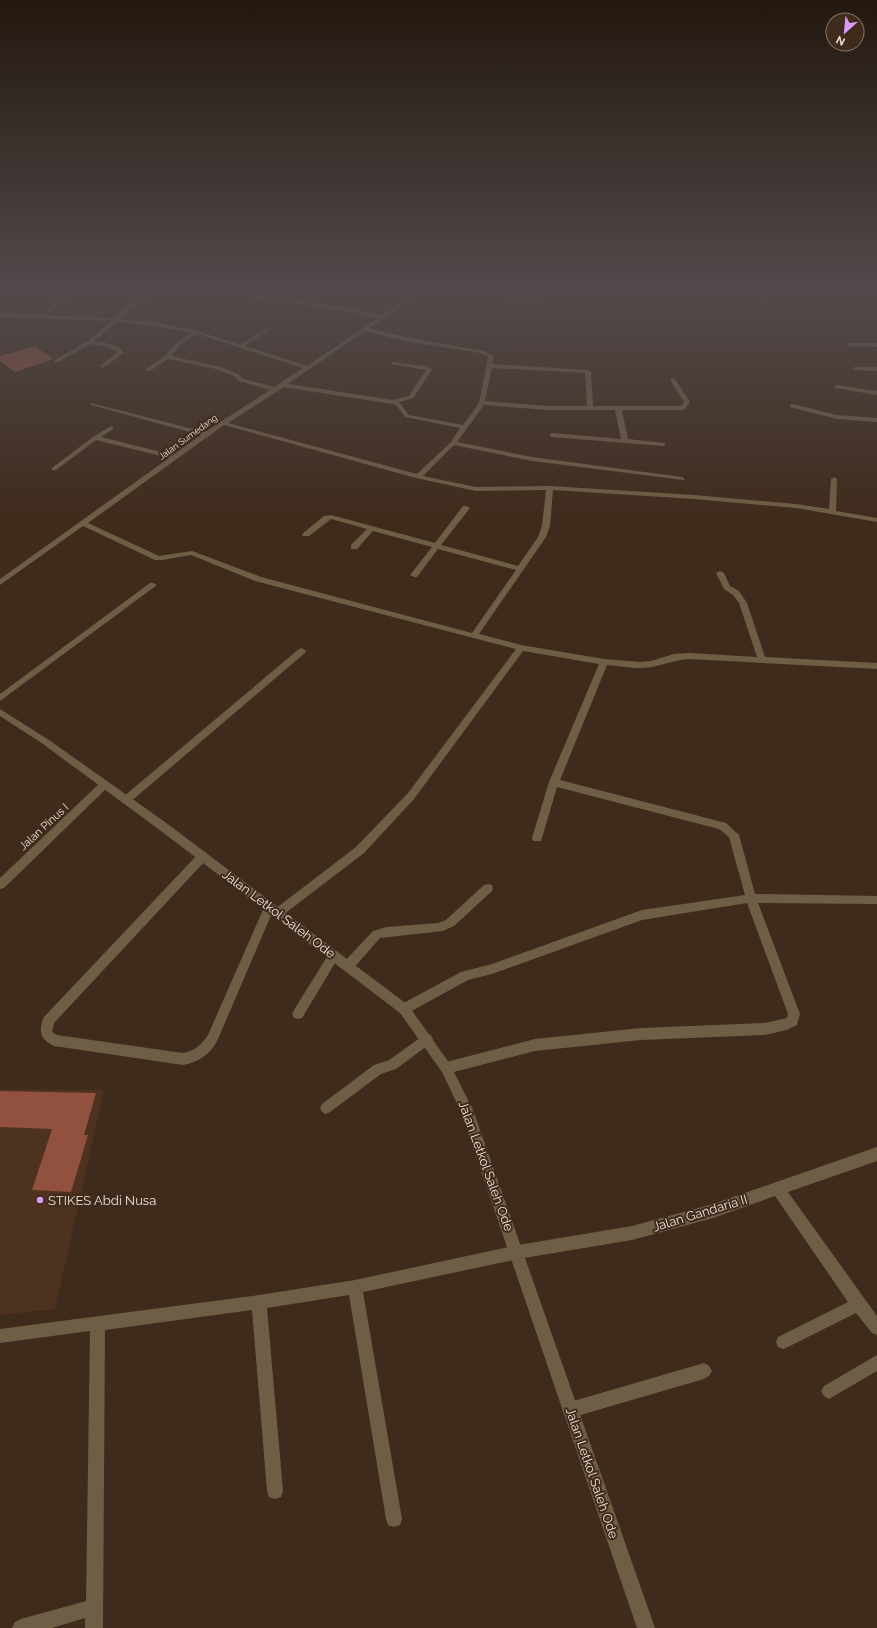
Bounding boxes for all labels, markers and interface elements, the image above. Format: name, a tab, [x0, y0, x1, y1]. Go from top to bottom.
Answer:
north arrow	[825, 12, 865, 52]
text: N	[834, 33, 847, 48]
street label: Jalan Sumedang	[157, 412, 219, 462]
street label: Jalan Pinus I	[17, 801, 71, 853]
street label: Jalan Letkol Saleh Ode	[220, 867, 339, 962]
street label: Jalan Letkol Saleh Ode	[455, 1099, 517, 1233]
street label: Jalan Gandaria II	[651, 1191, 749, 1235]
place label: STIKES Abdi Nusa	[48, 1193, 156, 1208]
marker: STIKES Abdi Nusa	[35, 1195, 45, 1205]
street label: Jalan Letkol Saleh Ode	[563, 1406, 622, 1541]

